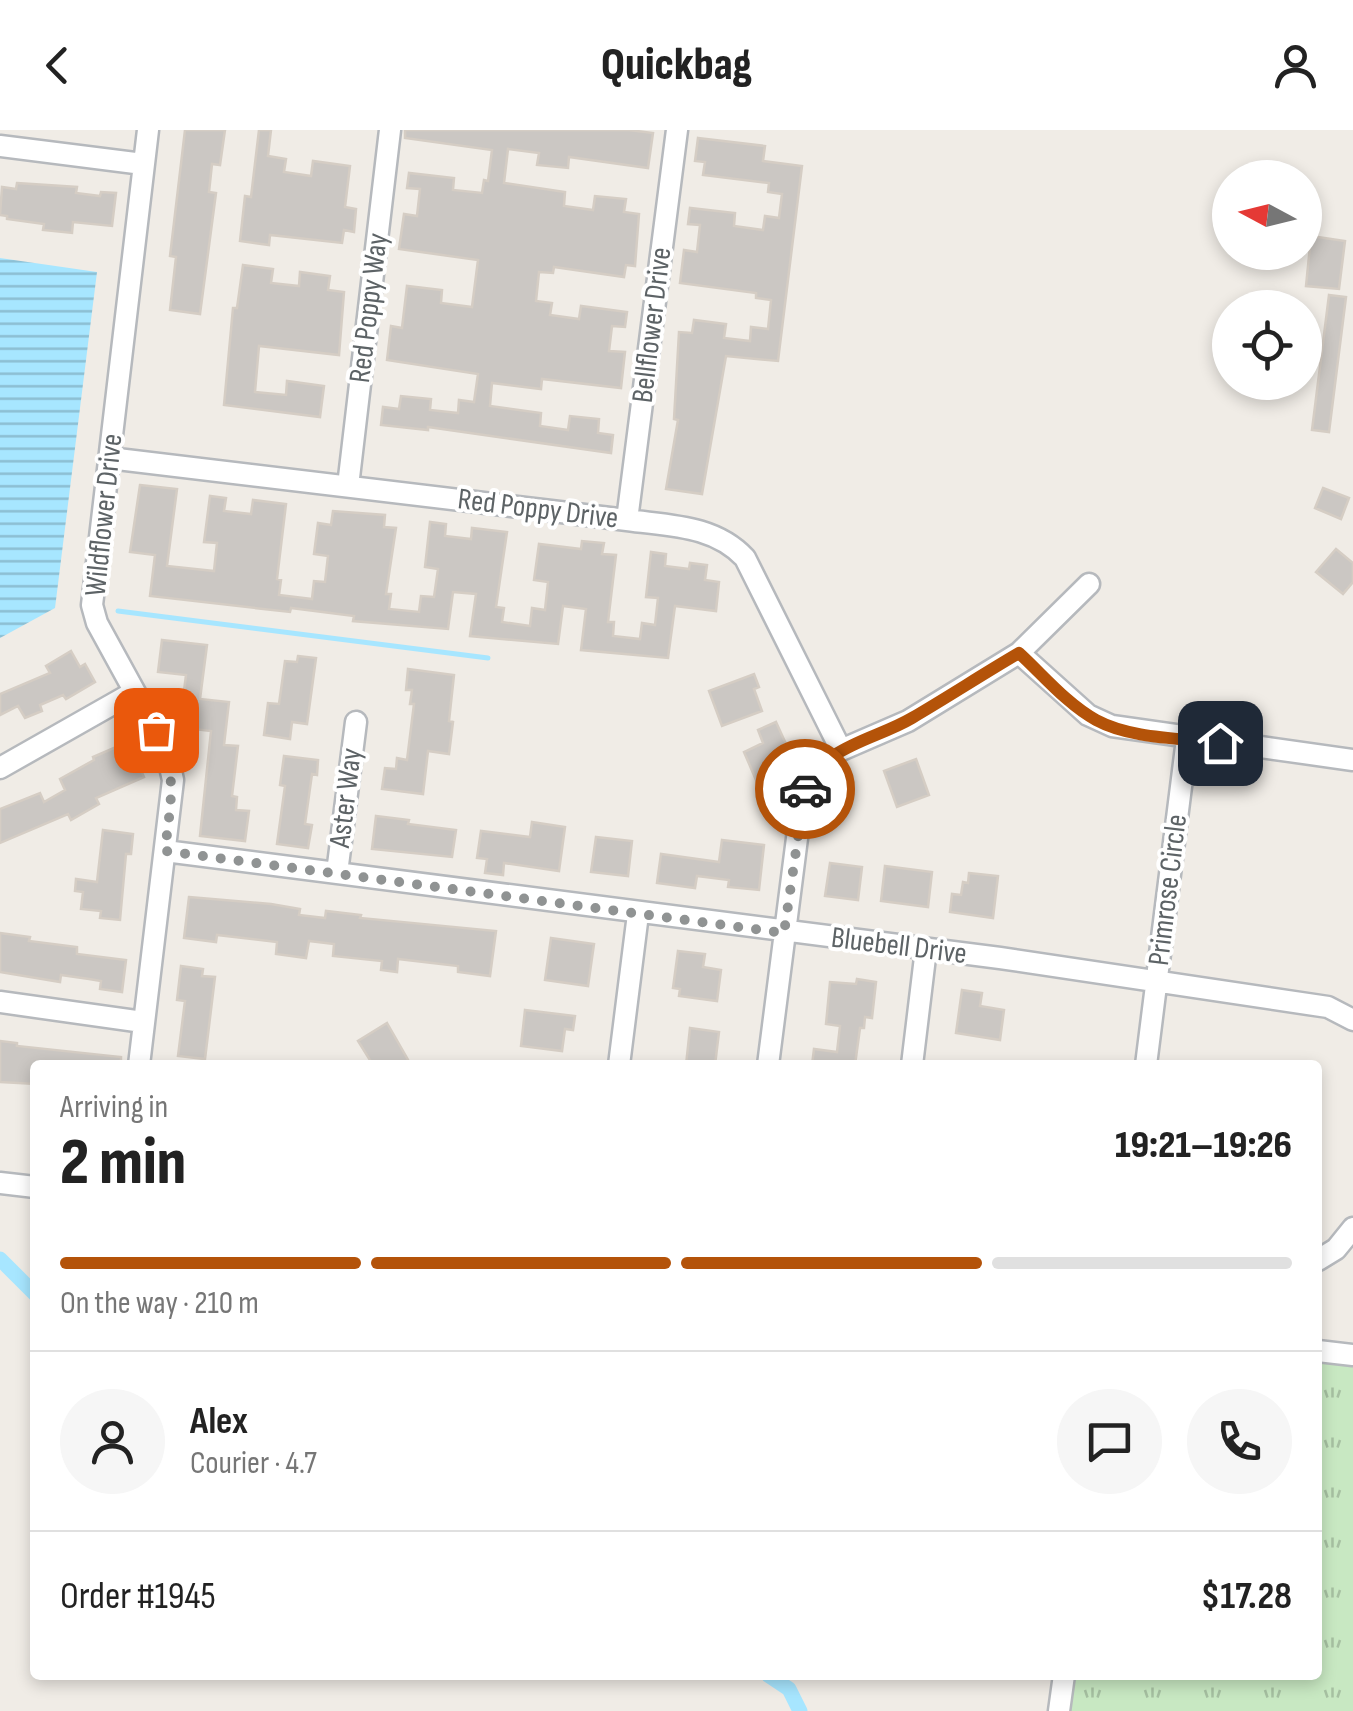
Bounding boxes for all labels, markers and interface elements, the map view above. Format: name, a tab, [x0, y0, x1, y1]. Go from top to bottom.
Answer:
icon: back	[30, 38, 85, 93]
text: Quickbag	[601, 38, 752, 93]
icon: person	[1268, 38, 1323, 93]
north arrow	[1212, 160, 1322, 270]
map controls	[1212, 160, 1322, 400]
street label: Red Poppy Way	[342, 231, 396, 385]
street label: Bellflower Drive	[625, 245, 679, 405]
button: locate	[1212, 290, 1322, 400]
street label: Wildflower Drive	[78, 432, 130, 598]
street label: Red Poppy Drive	[456, 481, 620, 537]
pin	[114, 688, 199, 773]
pin	[1178, 701, 1263, 786]
icon: bag	[129, 703, 184, 758]
icon: home	[1193, 716, 1248, 771]
courier	[755, 739, 855, 839]
street label: Aster Way	[322, 746, 370, 851]
icon: car	[778, 762, 833, 817]
street label: Primrose Circle	[1141, 812, 1195, 968]
street label: Bluebell Drive	[829, 920, 969, 972]
text: Arriving in	[60, 1088, 168, 1127]
text: 19:21–19:26	[1115, 1123, 1292, 1168]
text: 2 min	[60, 1125, 186, 1203]
text: On the way · 210 m	[60, 1284, 259, 1323]
button: person	[60, 1389, 165, 1494]
button: chat	[1057, 1389, 1162, 1494]
button: phone	[1187, 1389, 1292, 1494]
text: Alex	[190, 1399, 248, 1444]
text: Courier · 4.7	[190, 1444, 317, 1483]
text: Order #1945	[60, 1574, 216, 1619]
text: $17.28	[1201, 1574, 1292, 1619]

